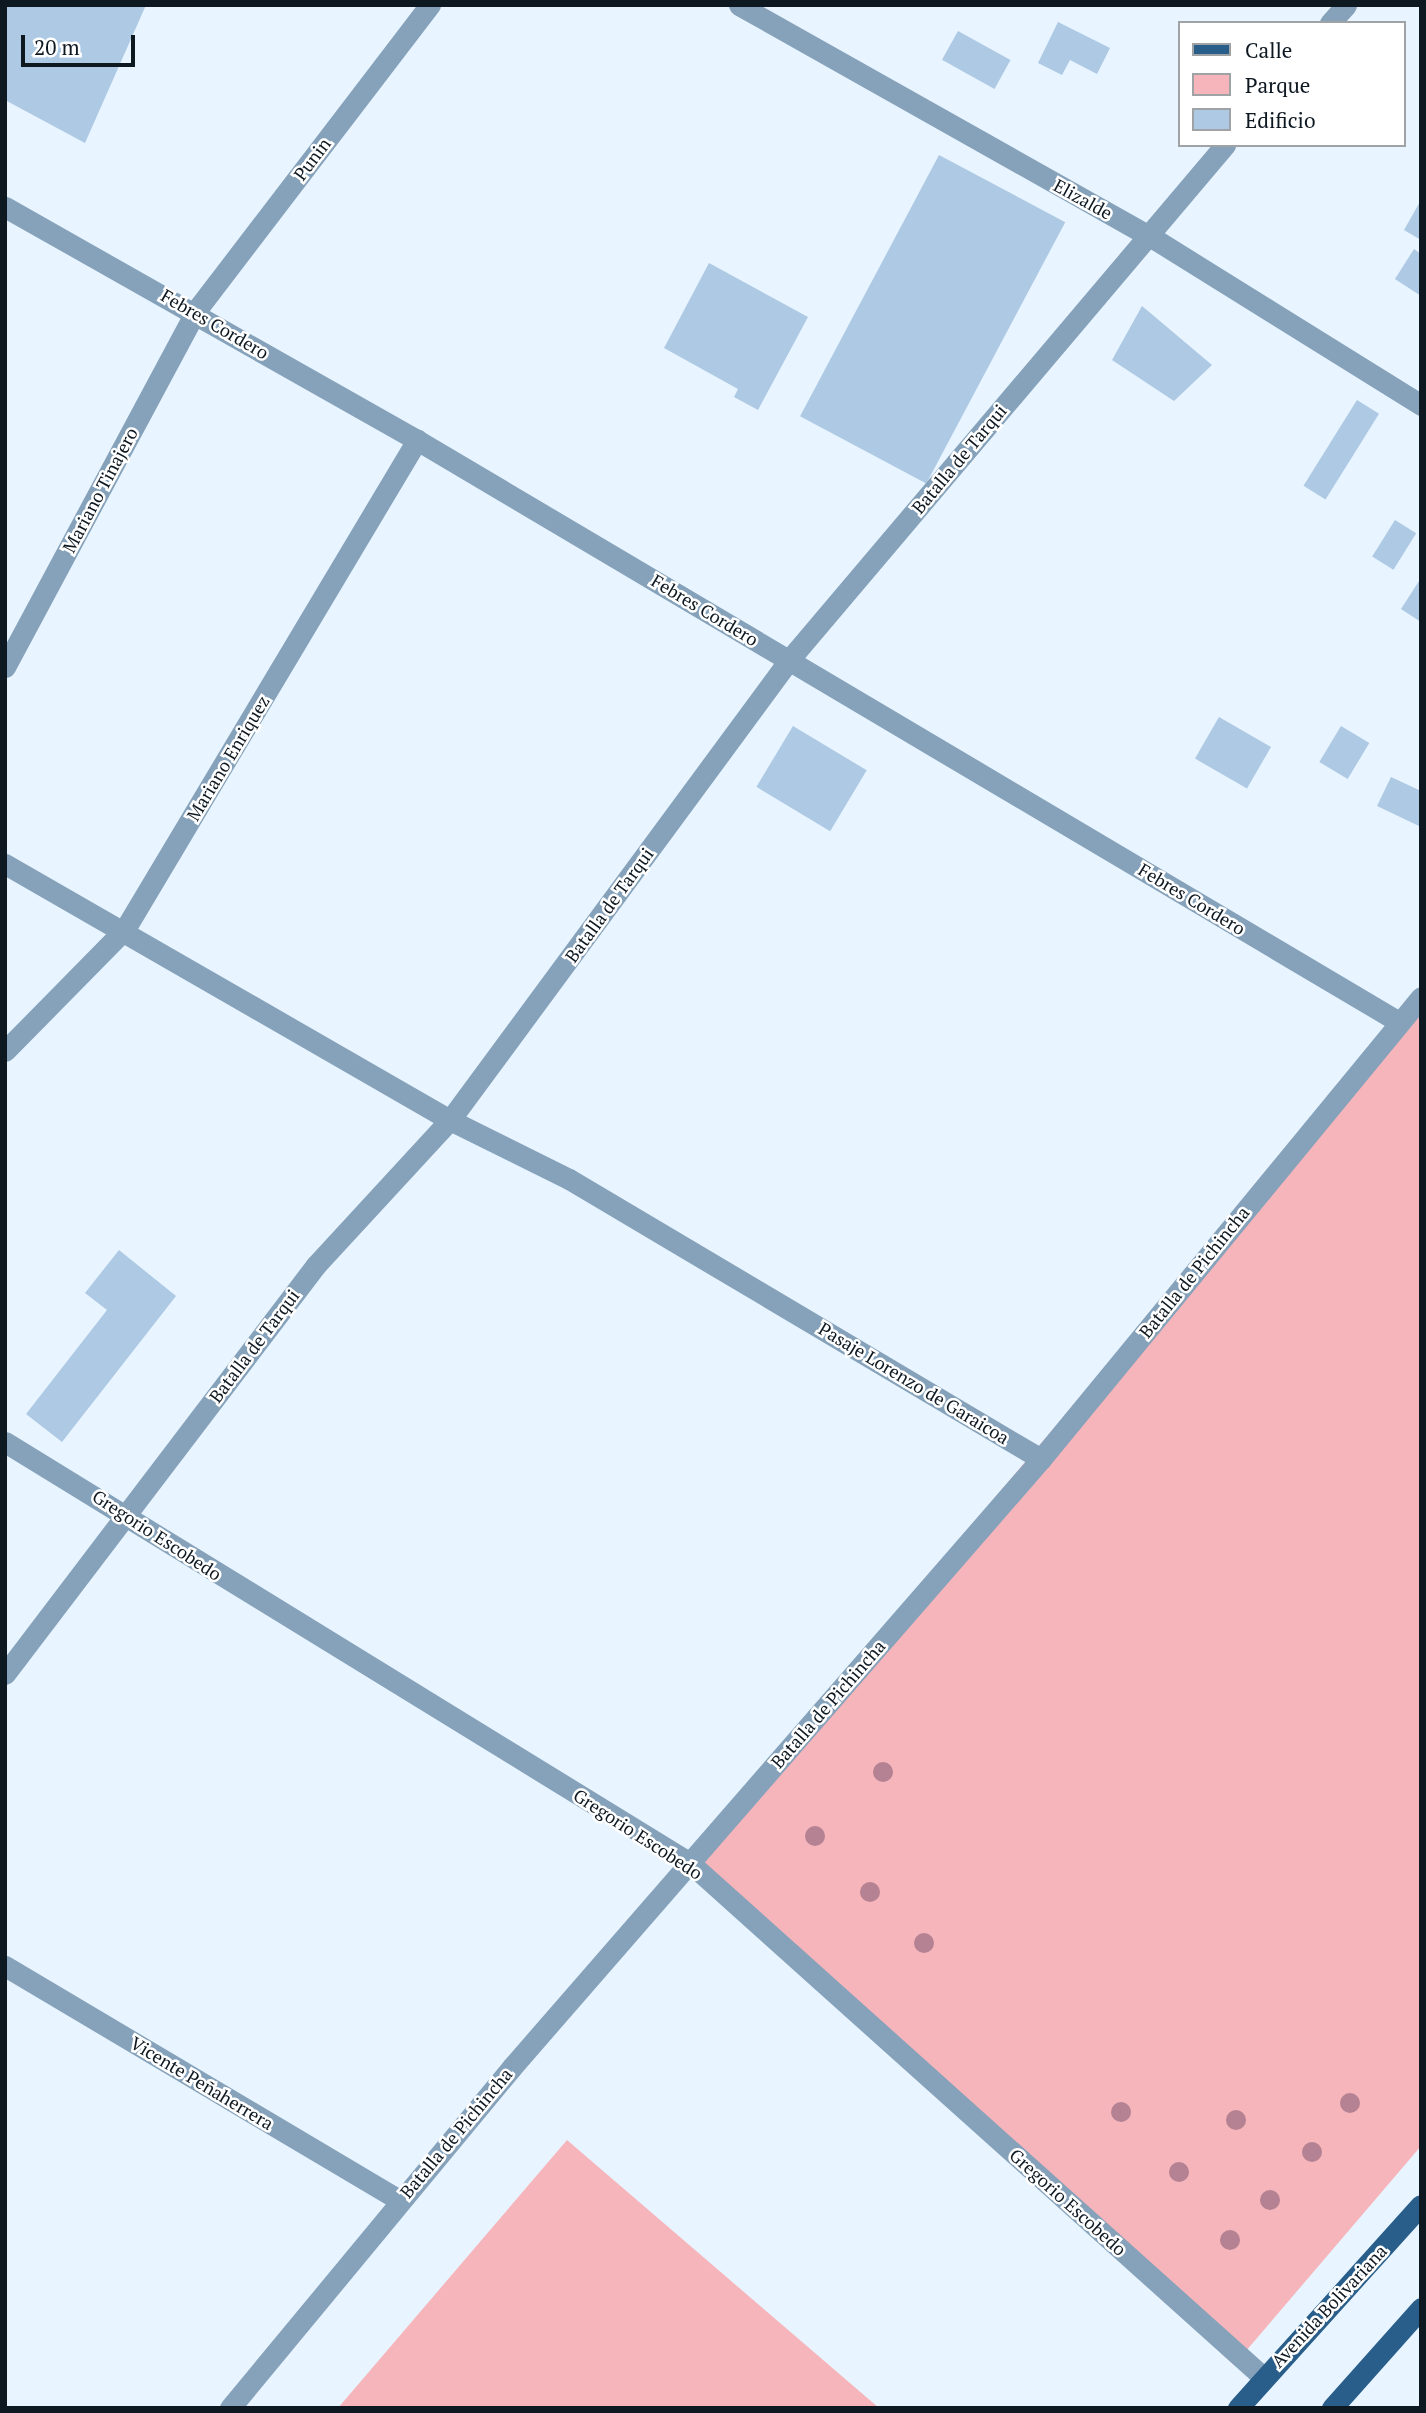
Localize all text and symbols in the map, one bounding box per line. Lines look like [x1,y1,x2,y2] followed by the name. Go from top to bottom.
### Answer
[24,21,138,65] scale bar
[1178,21,1405,147] legend
[34,33,80,61] text: 20 m
[1245,36,1292,64] text: Calle
[1245,71,1310,99] text: Parque
[1245,106,1316,134] text: Edificio
[289,133,335,185] street label: Punin
[1050,174,1116,224] street label: Elizalde
[157,284,273,364] street label: Febres Cordero
[907,400,1011,518] street label: Batalla de Tarqui
[58,424,142,556] street label: Mariano Tinajero
[648,570,762,650] street label: Febres Cordero
[182,691,274,825] street label: Mariano Enriquez
[560,844,658,966] street label: Batalla de Tarqui
[1135,859,1249,939] street label: Febres Cordero
[1134,1202,1254,1342] street label: Batalla de Pichincha
[204,1285,304,1407] street label: Batalla de Tarqui
[815,1318,1013,1448] street label: Pasaje Lorenzo de Garaicoa
[88,1485,226,1585] street label: Gregorio Escobedo
[766,1635,890,1773] street label: Batalla de Pichincha
[569,1784,707,1884] street label: Gregorio Escobedo
[127,2032,277,2134] street label: Vicente Peñaherrera
[395,2064,517,2202] street label: Batalla de Pichincha
[1005,2144,1131,2260] street label: Gregorio Escobedo
[1267,2240,1391,2372] street label: Avenida Bolivariana

